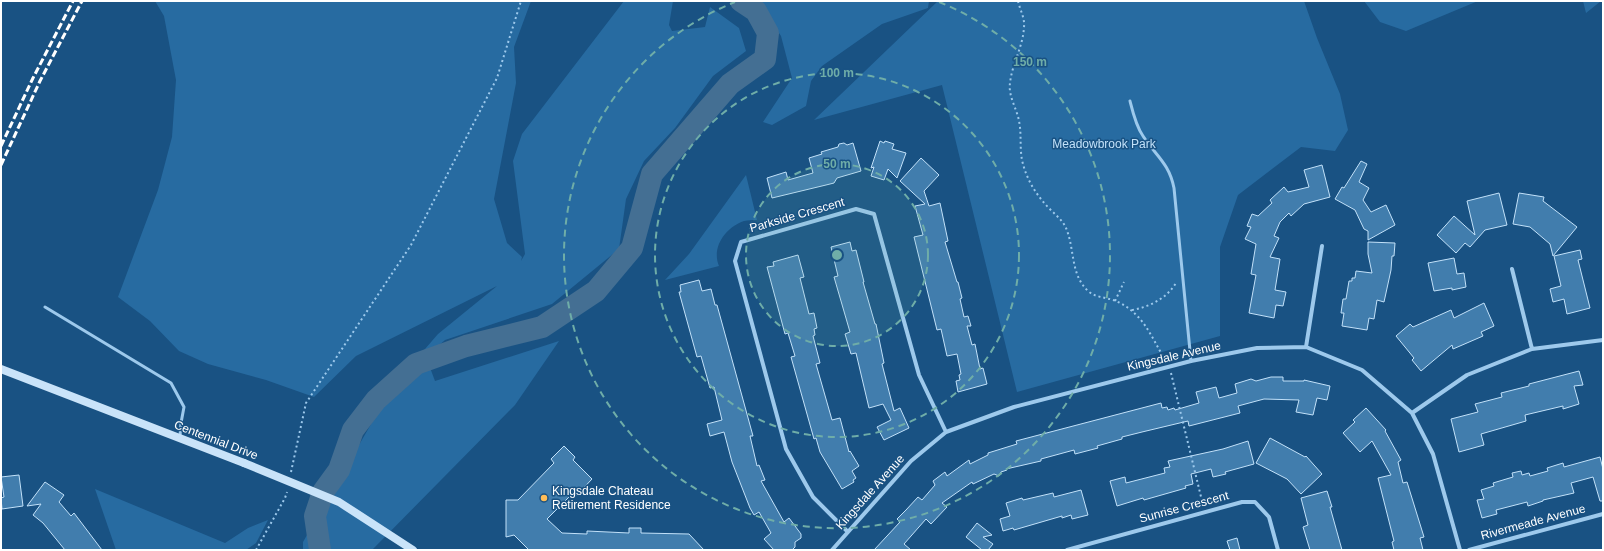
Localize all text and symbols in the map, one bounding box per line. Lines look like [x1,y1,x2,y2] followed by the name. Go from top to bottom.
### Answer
[1013,55,1047,69] text: 150 m
[820,66,854,80] text: 100 m
[1052,137,1157,151] park label: Meadowbrook Park
[823,157,851,171] text: 50 m
[748,195,847,235] street label: Parkside Crescent
[830,248,844,262] centre of rings
[1126,338,1223,374] street label: Kingsdale Avenue
[172,418,260,463] street label: Centennial Drive
[833,451,907,532] street label: Kingsdale Avenue
[552,484,671,512] place label: Kingsdale Chateau Retirement Residence
[1138,488,1231,526] street label: Sunrise Crescent
[539,493,549,503] marker: Kingsdale Chateau Retirement Residence
[1479,501,1587,543] street label: Rivermeade Avenue

